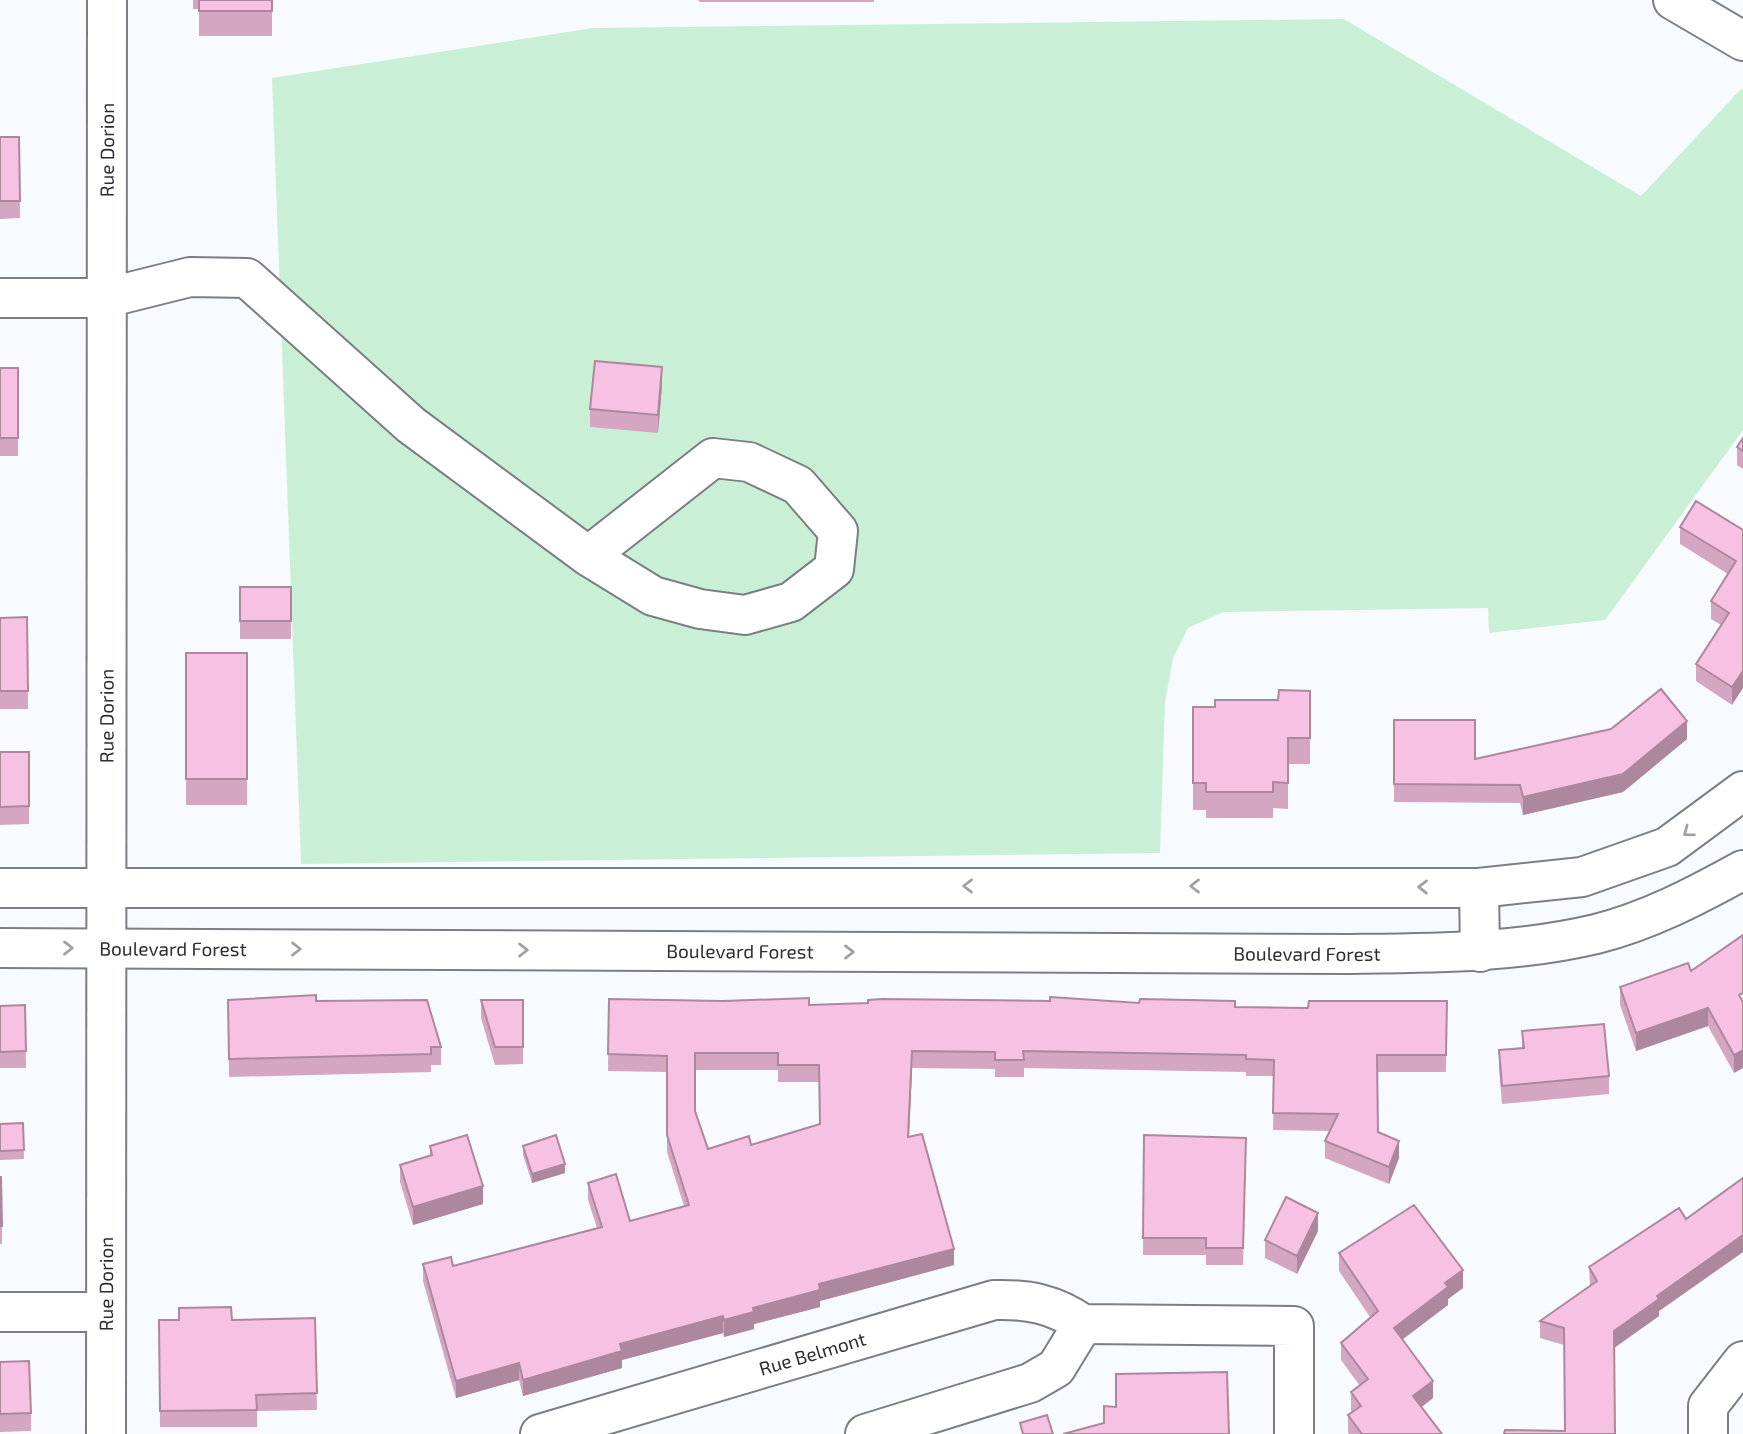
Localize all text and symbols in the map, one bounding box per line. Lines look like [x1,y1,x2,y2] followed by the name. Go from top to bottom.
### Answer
[95,103,118,197] street label: Rue Dorion
[94,669,118,763] street label: Rue Dorion
[1684,823,1696,836] one-way arrow
[962,878,972,894] one-way arrow
[1189,878,1200,894] one-way arrow
[1417,879,1427,895] one-way arrow
[99,936,247,960] street label: Boulevard Forest
[666,939,814,963] street label: Boulevard Forest
[63,940,74,956] one-way arrow
[291,941,301,957] one-way arrow
[1233,941,1381,965] street label: Boulevard Forest
[518,942,529,958] one-way arrow
[844,944,854,960] one-way arrow
[94,1237,117,1331] street label: Rue Dorion
[756,1326,868,1380] street label: Rue Belmont

